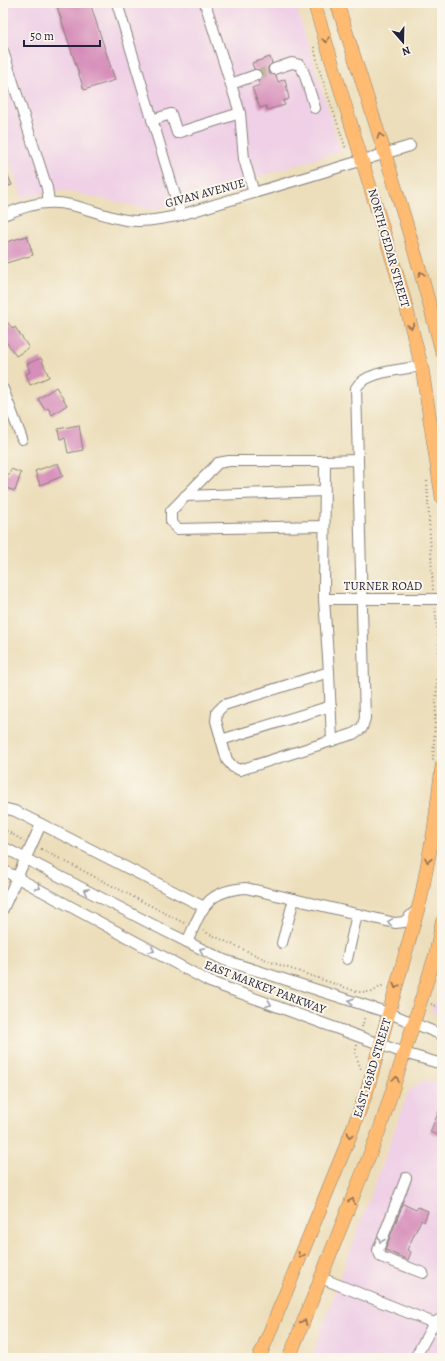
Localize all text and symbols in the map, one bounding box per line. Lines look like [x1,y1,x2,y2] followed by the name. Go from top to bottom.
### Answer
[24,22,100,48] scale bar
[383,22,423,62] north arrow
[30,28,54,44] text: 50 m
[321,37,330,44] one-way arrow
[400,43,413,59] text: N
[376,133,385,140] one-way arrow
[163,175,247,211] street label: GIVAN AVENUE
[364,187,414,310] street label: NORTH CEDAR STREET
[417,271,426,278] one-way arrow
[406,322,415,329] one-way arrow
[344,578,422,594] street label: TURNER ROAD
[425,857,433,863] one-way arrow
[34,883,41,890] one-way arrow
[83,888,91,896] one-way arrow
[387,918,393,927] one-way arrow
[148,945,155,953] one-way arrow
[199,947,207,955] one-way arrow
[202,956,329,1018] street label: EAST MARKEY PARKWAY
[393,983,401,989] one-way arrow
[348,997,355,1006] one-way arrow
[266,1000,273,1008] one-way arrow
[349,1016,395,1120] street label: EAST 163RD STREET
[391,1076,400,1083] one-way arrow
[347,1131,355,1138] one-way arrow
[347,1197,355,1204] one-way arrow
[378,1236,386,1243] one-way arrow
[298,1251,306,1259] one-way arrow
[299,1318,307,1325] one-way arrow

